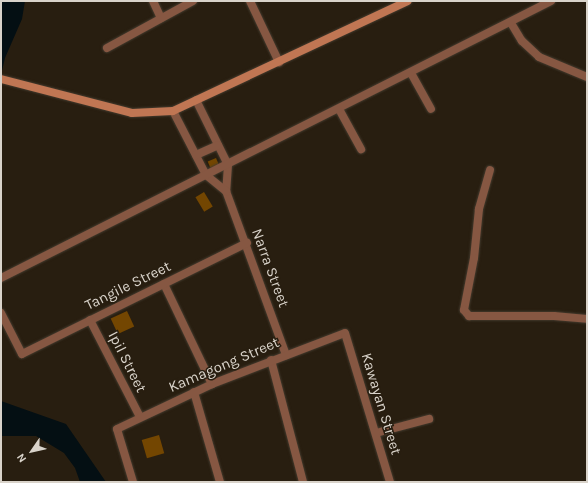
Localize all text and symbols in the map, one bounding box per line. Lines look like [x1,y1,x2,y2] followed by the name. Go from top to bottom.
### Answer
[247,226,293,310] street label: Narra Street
[82,258,174,314] street label: Tangile Street
[104,328,150,396] street label: Ipil Street
[166,334,282,396] street label: Kamagong Street
[357,351,405,457] street label: Kawayan Street
[12,431,52,471] north arrow
[14,451,29,465] text: N

